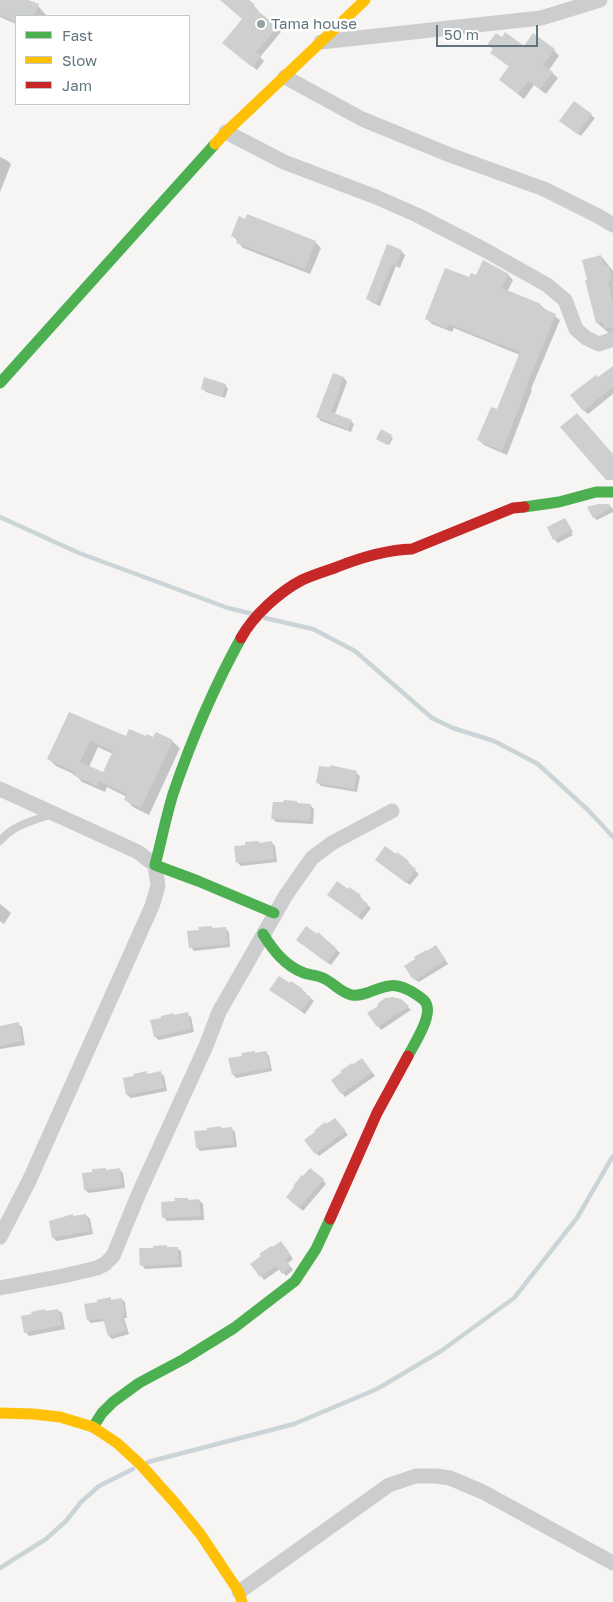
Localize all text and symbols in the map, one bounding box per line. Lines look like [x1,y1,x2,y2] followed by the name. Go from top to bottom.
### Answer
[15,15,190,105] legend
[271,15,357,33] place label: Tama house
[438,15,540,47] scale bar
[255,18,267,30] marker: Tama house
[444,25,479,43] text: 50 m
[62,26,93,44] text: Fast
[62,51,97,69] text: Slow
[62,76,92,94] text: Jam

